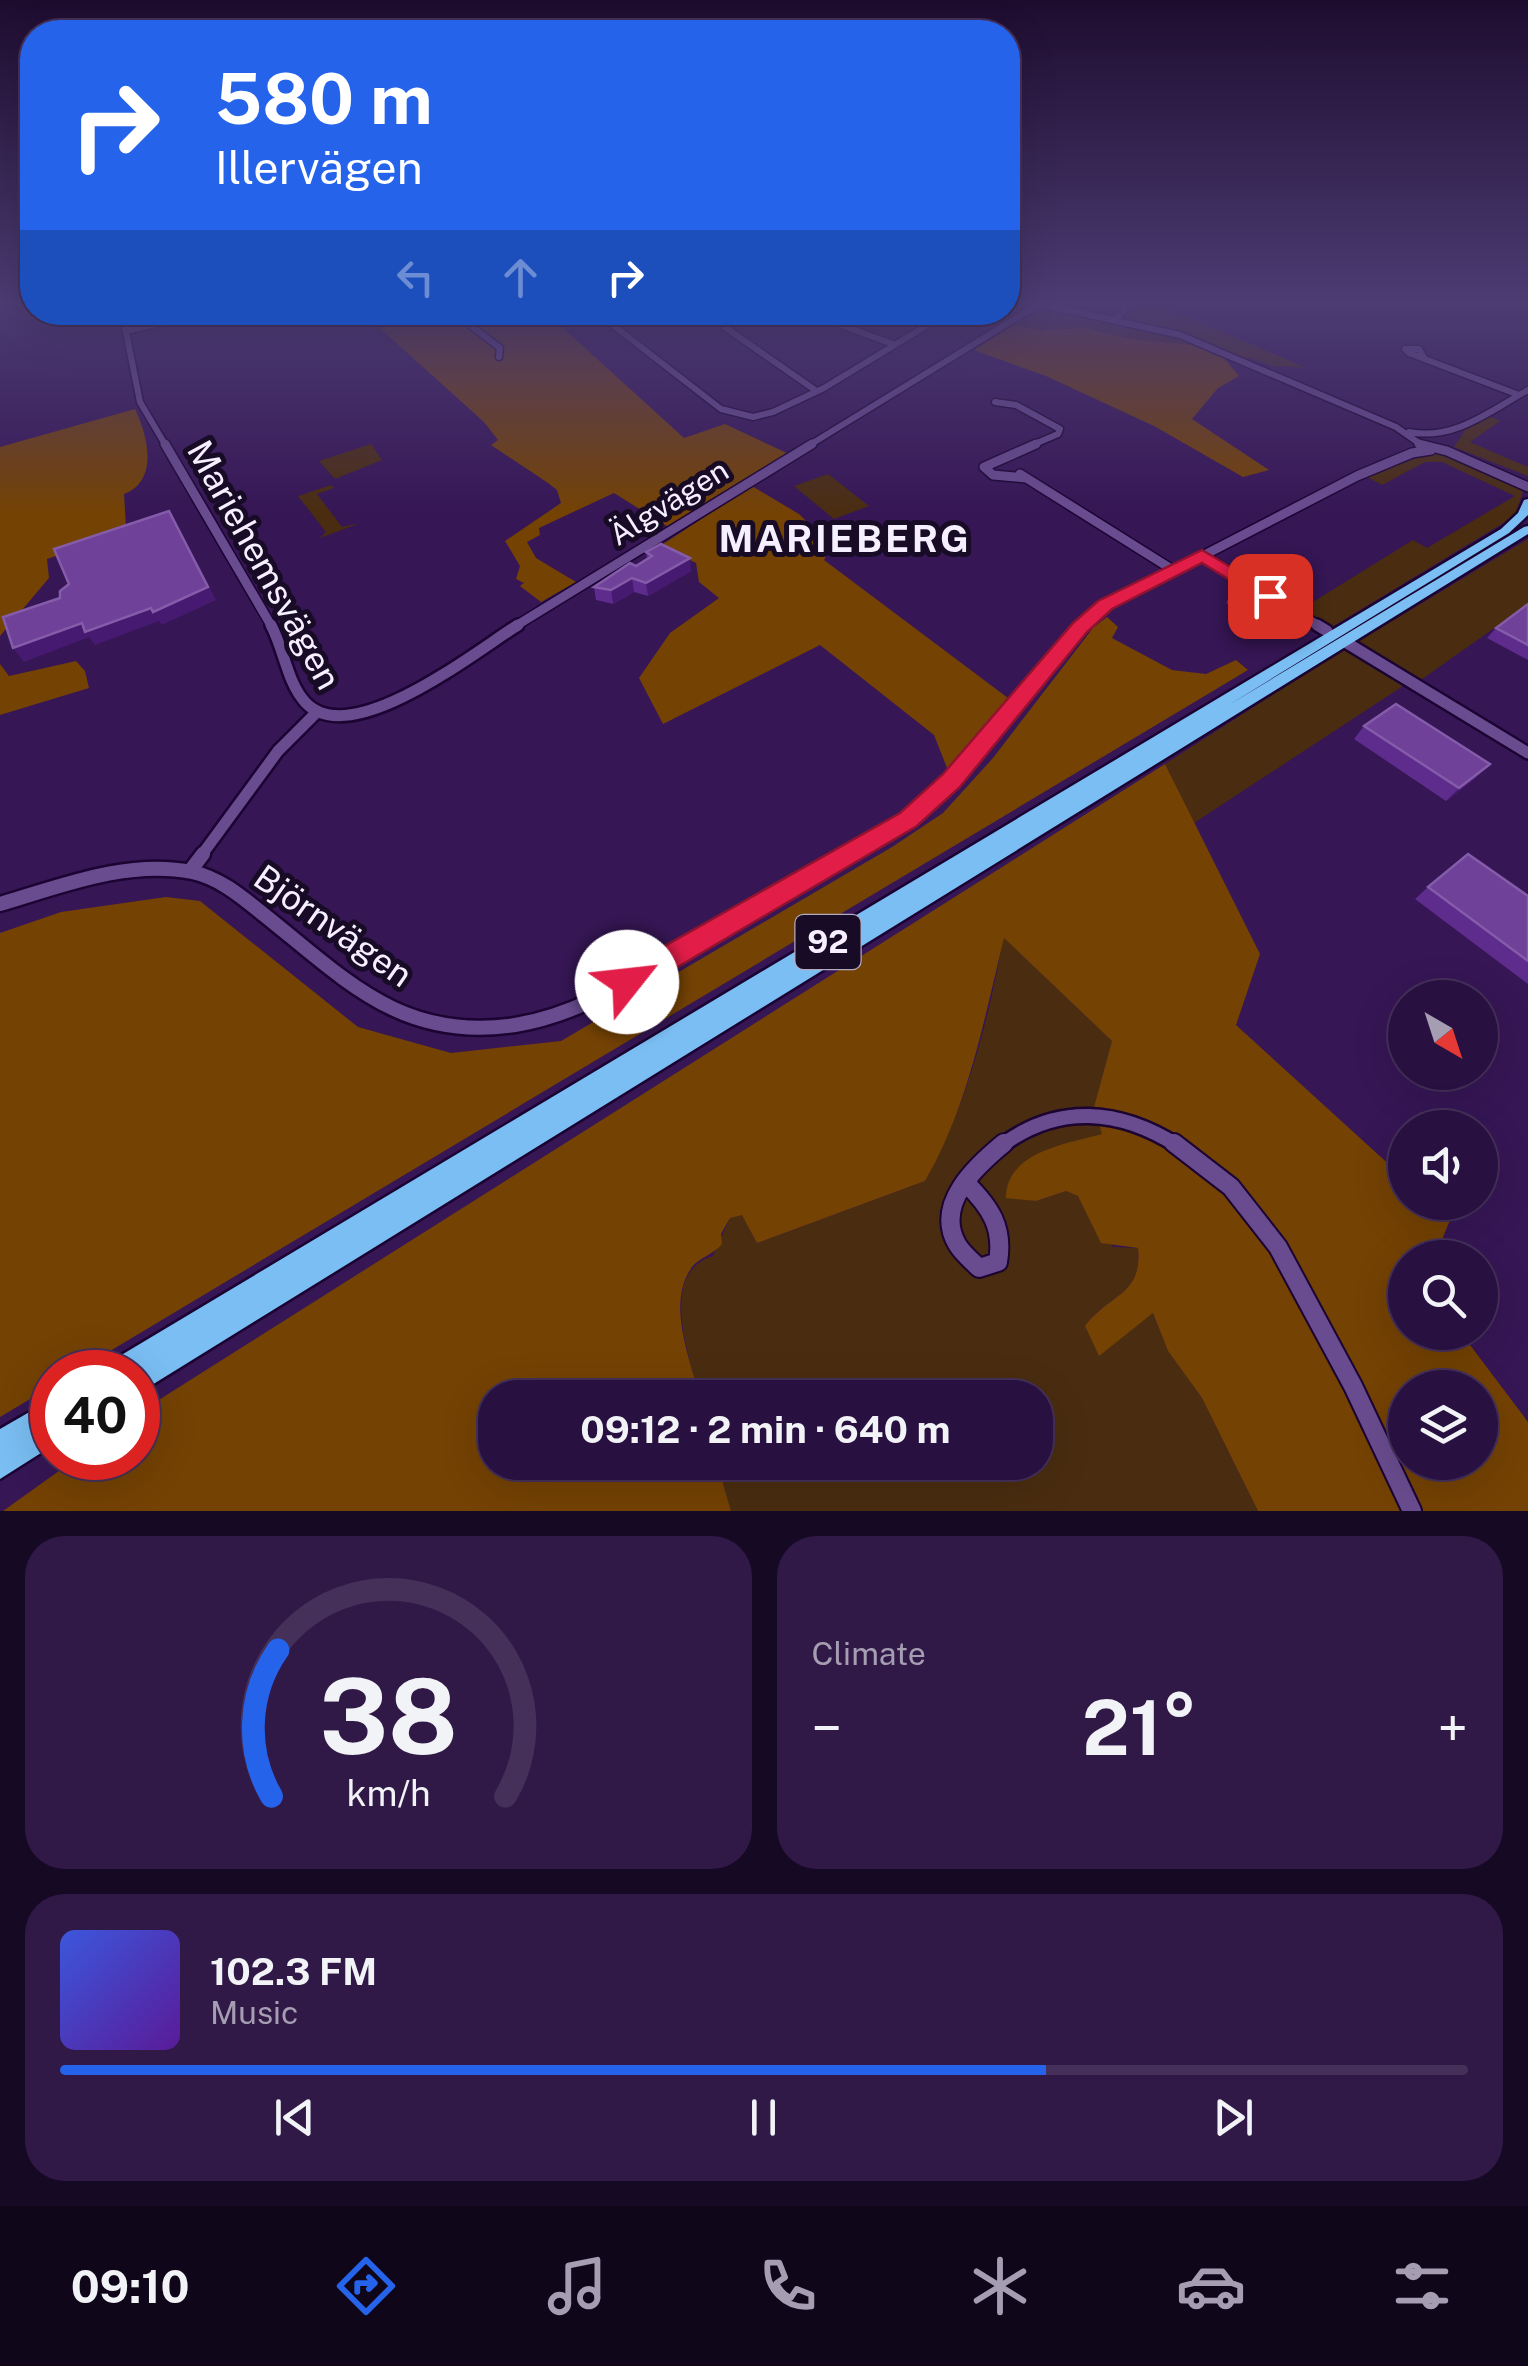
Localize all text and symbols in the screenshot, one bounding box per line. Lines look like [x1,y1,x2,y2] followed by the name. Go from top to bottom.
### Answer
[215,57,433,140] text: 580 m
[50,60,180,190] icon: right
[215,141,423,194] text: Illervägen
[388,250,443,305] icon: left
[493,250,548,305] icon: ahead
[598,250,653,305] icon: right
[179,433,350,696] street label: Mariehemsvägen
[602,452,735,553] street label: Älgvägen
[719,516,971,561] district label: MARIEBERG
[1228,554,1313,639] pin
[1243,569,1298,624] icon: arrive
[246,856,420,995] street label: Björnvägen
[796,915,860,969] road number: 92
[575,930,679,1034] position arrow
[1388,980,1498,1090] north arrow
[1388,980,1498,1480] map controls
[1388,1110,1498,1220] button: sound
[1388,1240,1498,1350] button: search
[30,1350,160,1480] speed limit sign: 40
[1388,1370,1498,1480] button: layers
[580,1407,951,1452] text: 09:12 · 2 min · 640 m
[812,1635,926,1672] text: Climate
[319,1655,458,1777] text: 38
[1082,1684,1197,1772] text: 21°
[812,1696,842,1760] text: −
[1438,1696,1468,1760] text: +
[346,1772,430,1814] text: km/h
[210,1949,377,1994] text: 102.3 FM
[210,1994,298,2031] text: Music
[267,2090,322,2145] icon: previous
[736,2090,791,2145] icon: pause
[1206,2090,1261,2145] icon: next
[331,2251,401,2321] icon: directions
[542,2251,612,2321] icon: music
[753,2251,823,2321] icon: phone
[965,2251,1035,2321] icon: climate
[1176,2251,1246,2321] icon: car
[1387,2251,1457,2321] icon: filters
[71,2260,190,2313] text: 09:10

